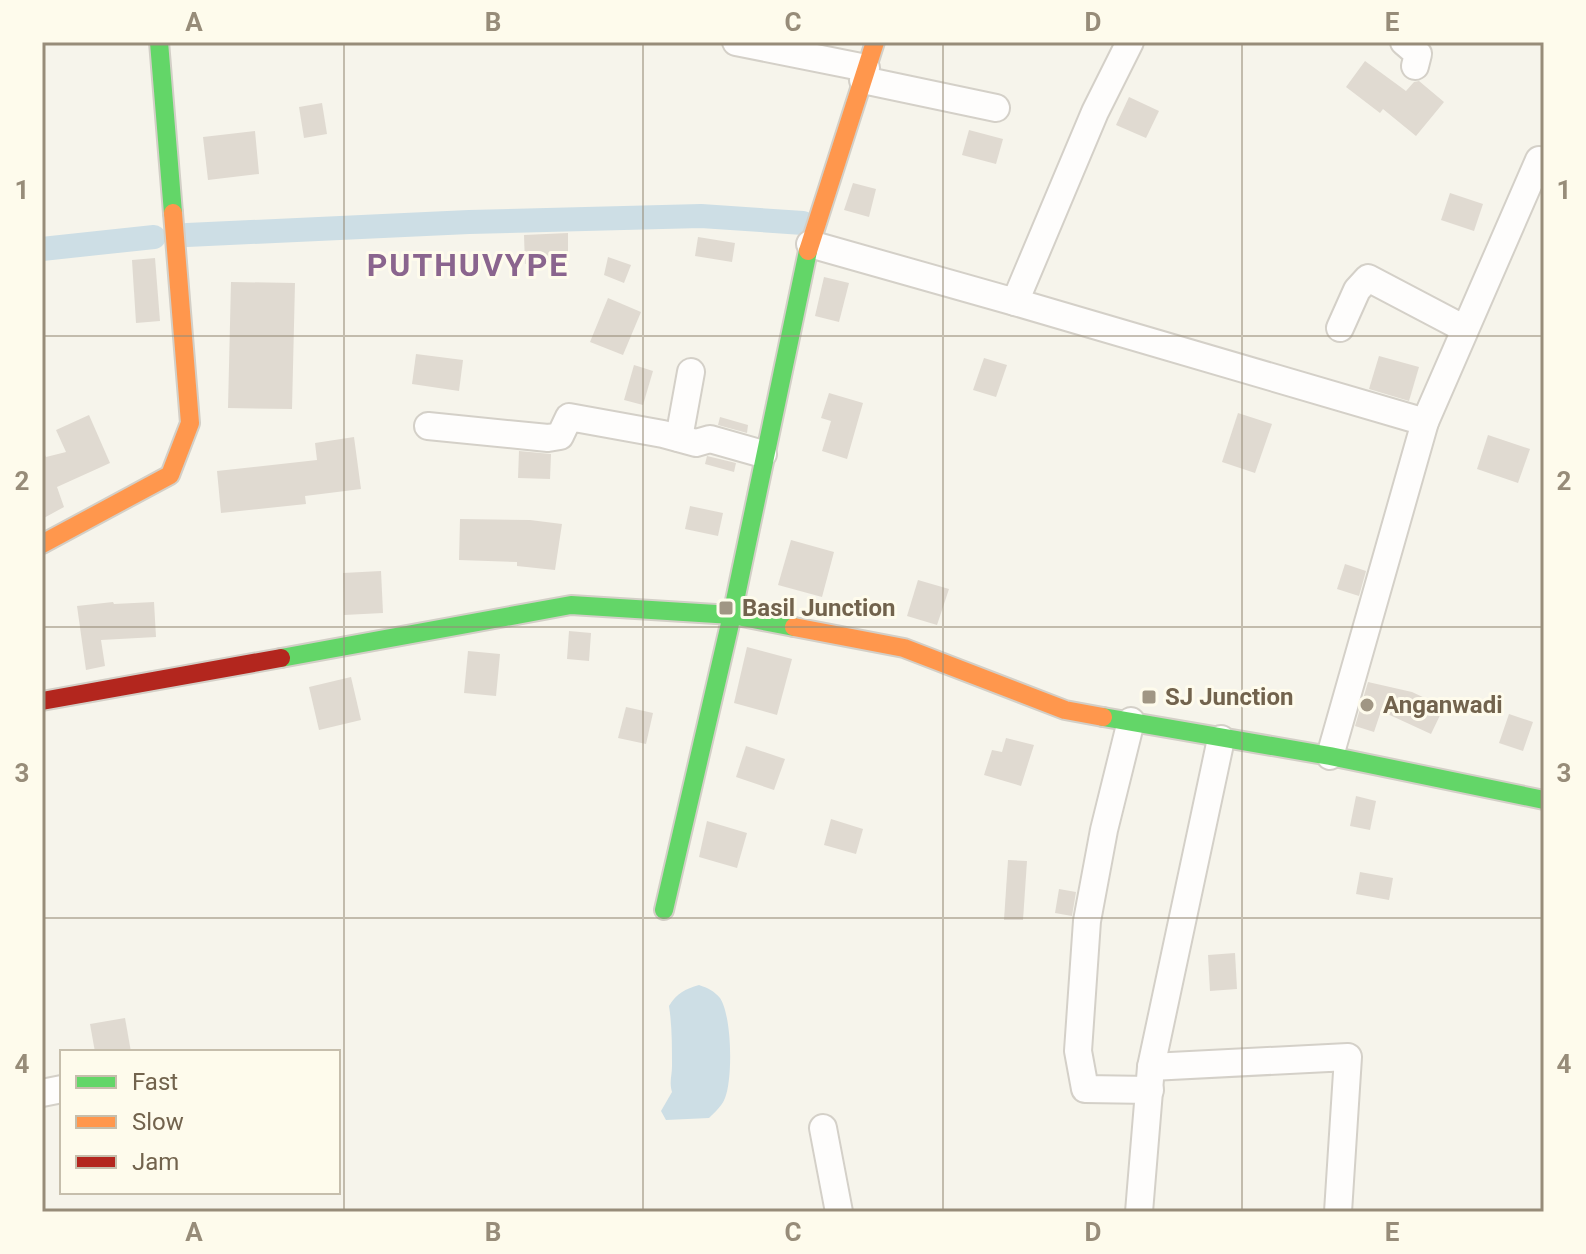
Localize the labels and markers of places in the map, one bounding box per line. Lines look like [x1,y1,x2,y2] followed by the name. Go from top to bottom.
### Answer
[742,594,895,622] place label: Basil Junction
[717,599,735,617] marker: Basil Junction
[1165,683,1293,711] place label: SJ Junction
[1140,688,1158,706] marker: SJ Junction
[1383,691,1503,719] place label: Anganwadi
[1358,696,1376,714] marker: Anganwadi

